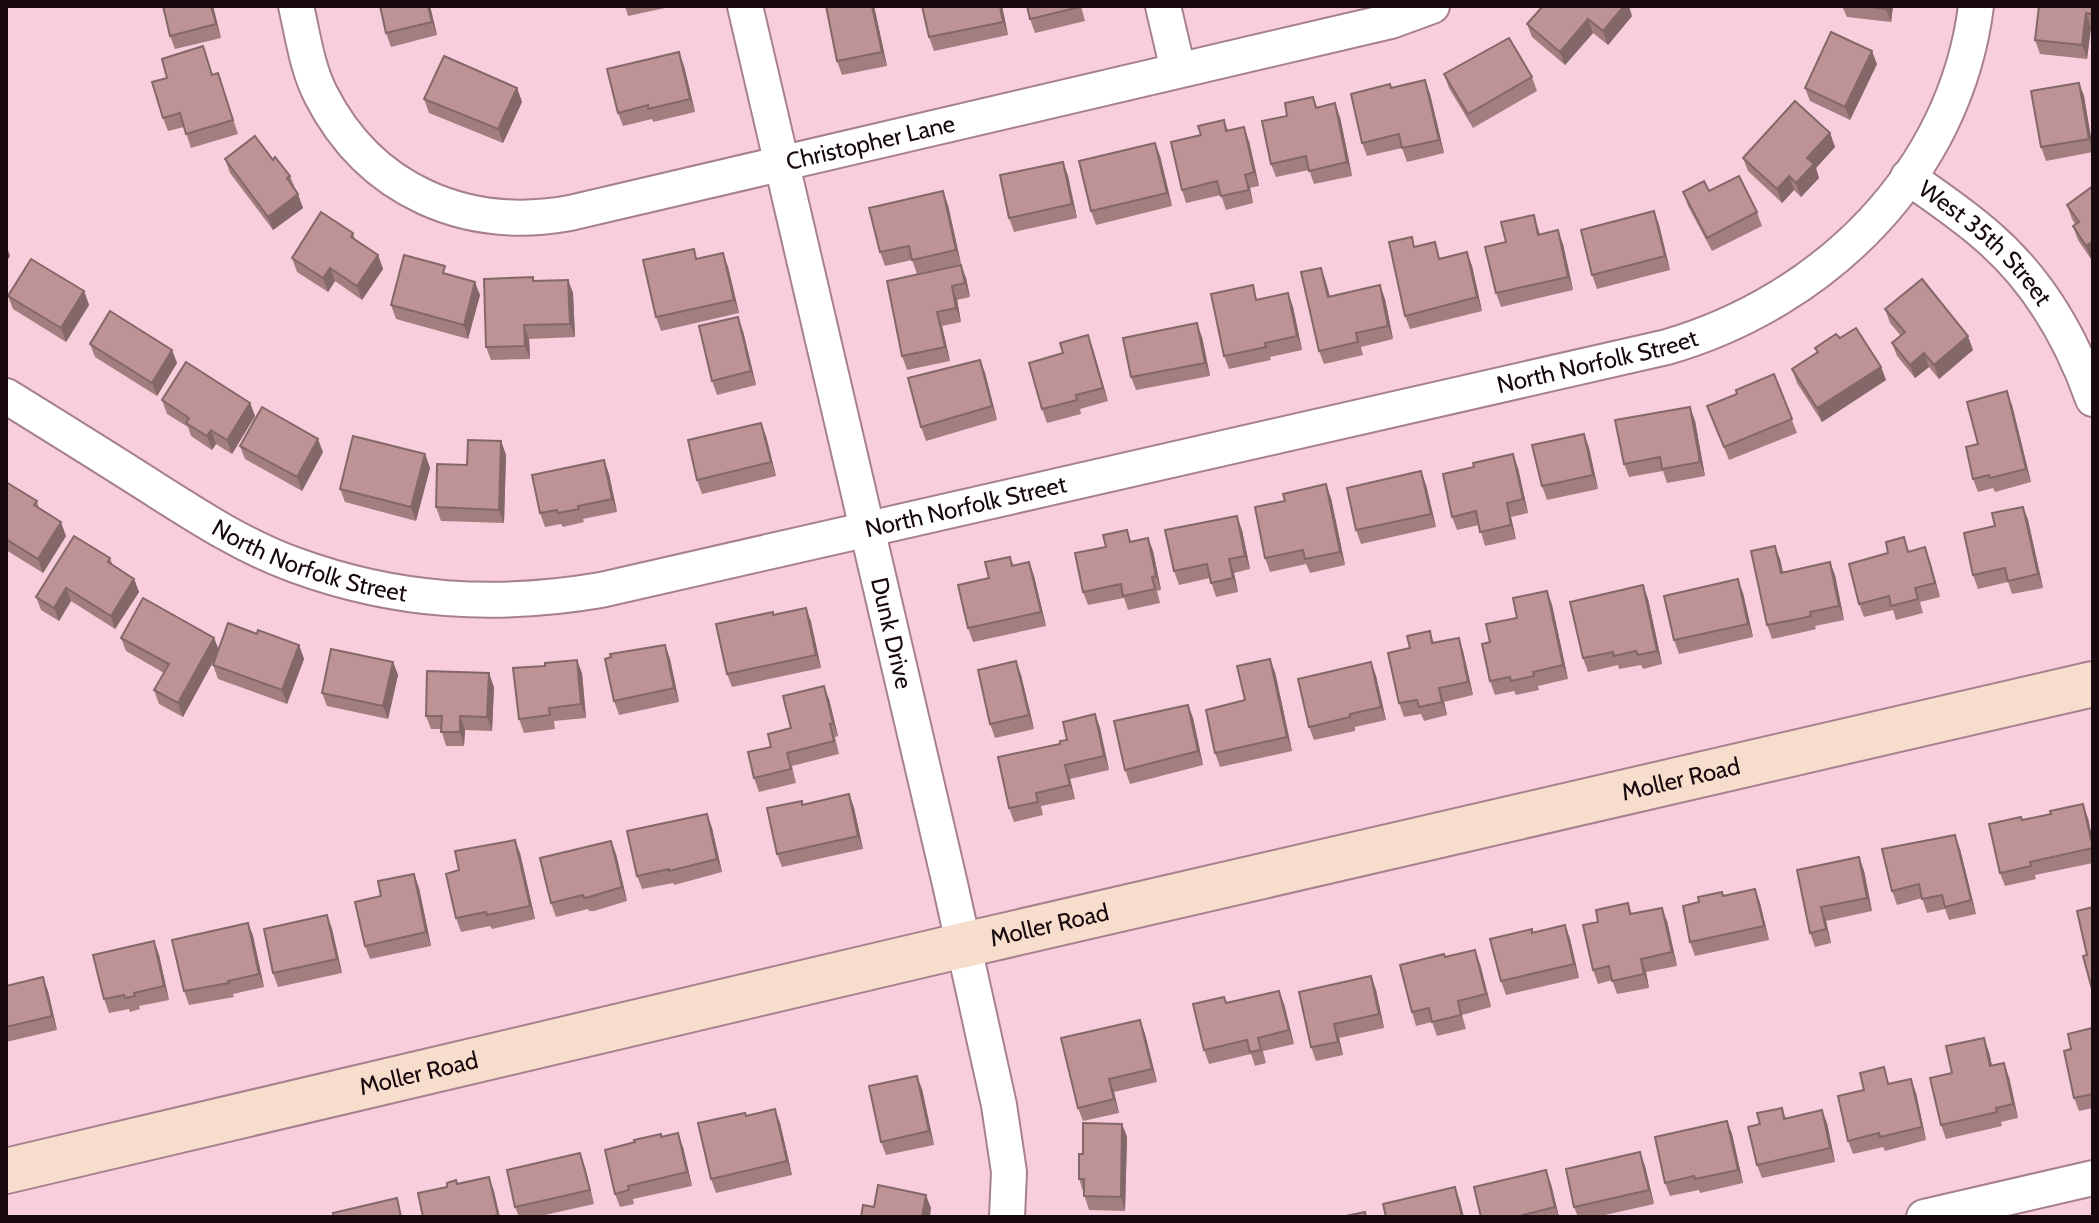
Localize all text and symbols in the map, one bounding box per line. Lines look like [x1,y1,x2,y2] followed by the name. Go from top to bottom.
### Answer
[783,108,958,176] street label: Christopher Lane
[1913,174,2058,311] street label: West 35th Street
[1494,323,1702,399] street label: North Norfolk Street
[862,469,1069,543] street label: North Norfolk Street
[207,513,409,608] street label: North Norfolk Street
[865,575,919,692] street label: Dunk Drive
[1618,751,1743,807] street label: Moller Road
[987,897,1112,953] street label: Moller Road
[356,1045,481,1101] street label: Moller Road

